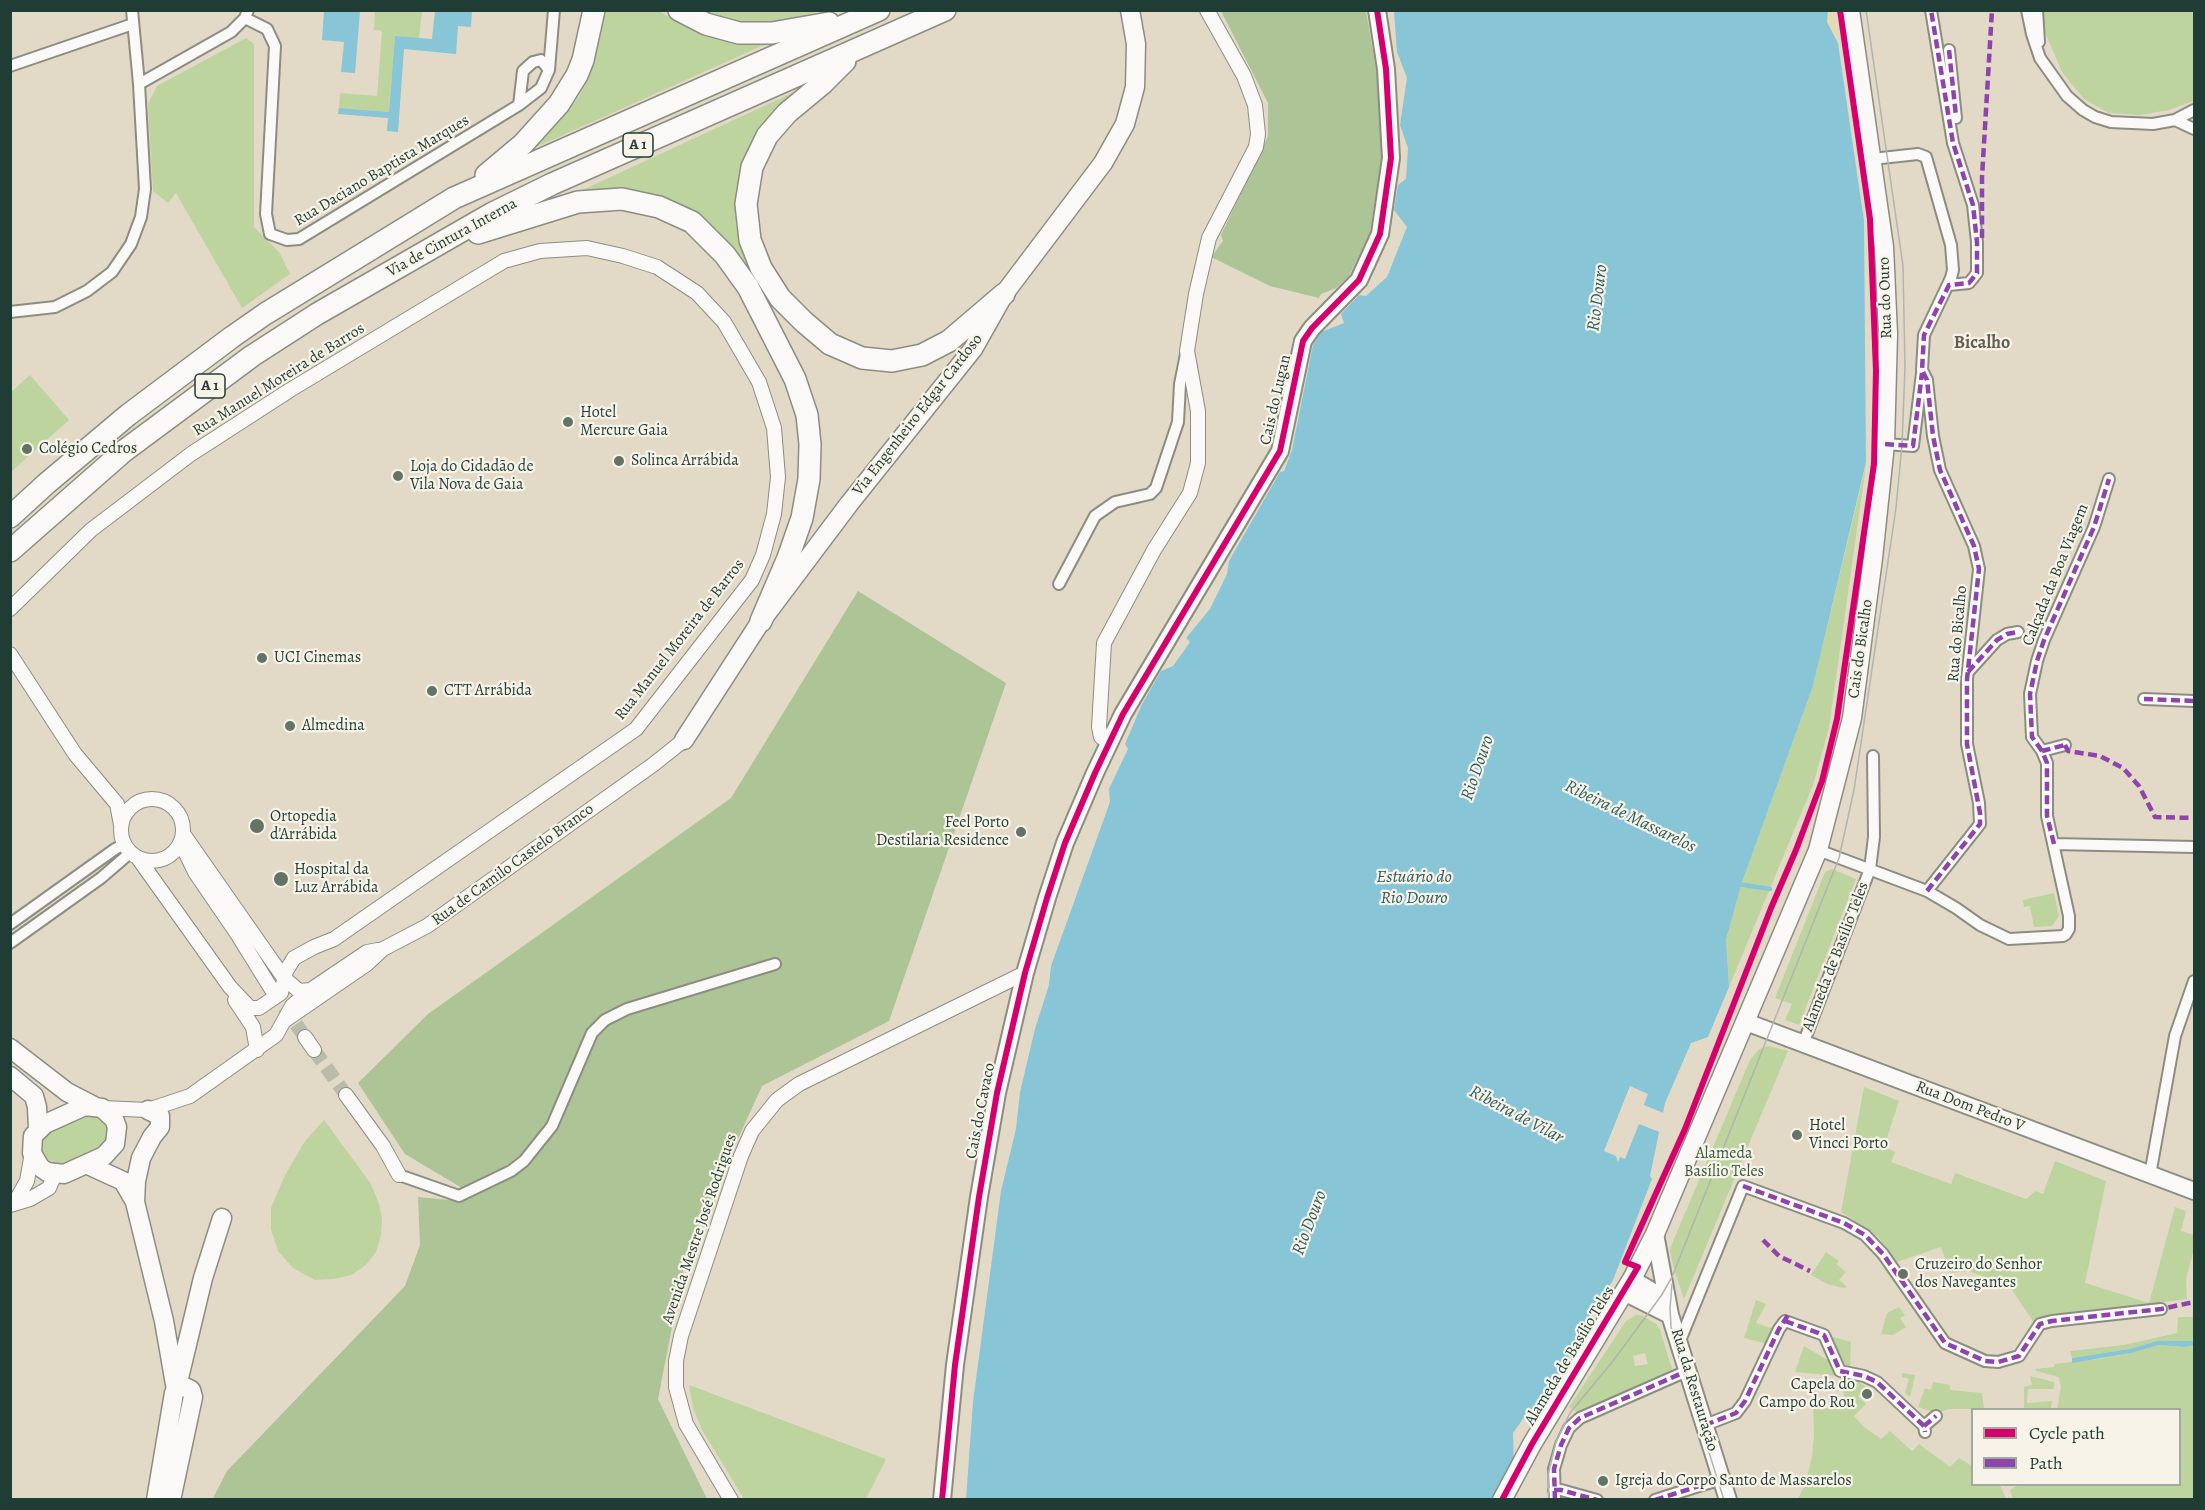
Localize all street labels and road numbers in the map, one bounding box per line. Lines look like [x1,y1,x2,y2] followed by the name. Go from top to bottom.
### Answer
[291,111,473,231] street label: Rua Daciano Baptista Marques
[623,133,653,157] road number: A 1
[384,194,520,282] street label: Via de Cintura Interna
[1875,257,1897,339] street label: Rua do Ouro
[190,319,368,441] street label: Rua Manuel Moreira de Barros
[849,330,987,500] street label: Via Engenheiro Edgar Cardoso
[1256,353,1296,447] street label: Cais do Lugan
[195,374,225,398] road number: A 1
[2019,501,2093,649] street label: Calçada da Boa Viagem
[611,556,749,724] street label: Rua Manuel Moreira de Barros
[1944,585,1972,683] street label: Rua do Bicalho
[1845,598,1877,700] street label: Cais do Bicalho
[428,800,598,930] street label: Rua de Camilo Castelo Branco
[1799,879,1873,1035] street label: Alameda de Basílio Teles
[962,1061,1000,1161] street label: Cais do Cavaco
[1913,1077,2027,1137] street label: Rua Dom Pedro V
[658,1131,742,1327] street label: Avenida Mestre José Rodrigues
[1521,1283,1619,1429] street label: Alameda de Basílio Teles
[1666,1326,1722,1454] street label: Rua da Restauração

